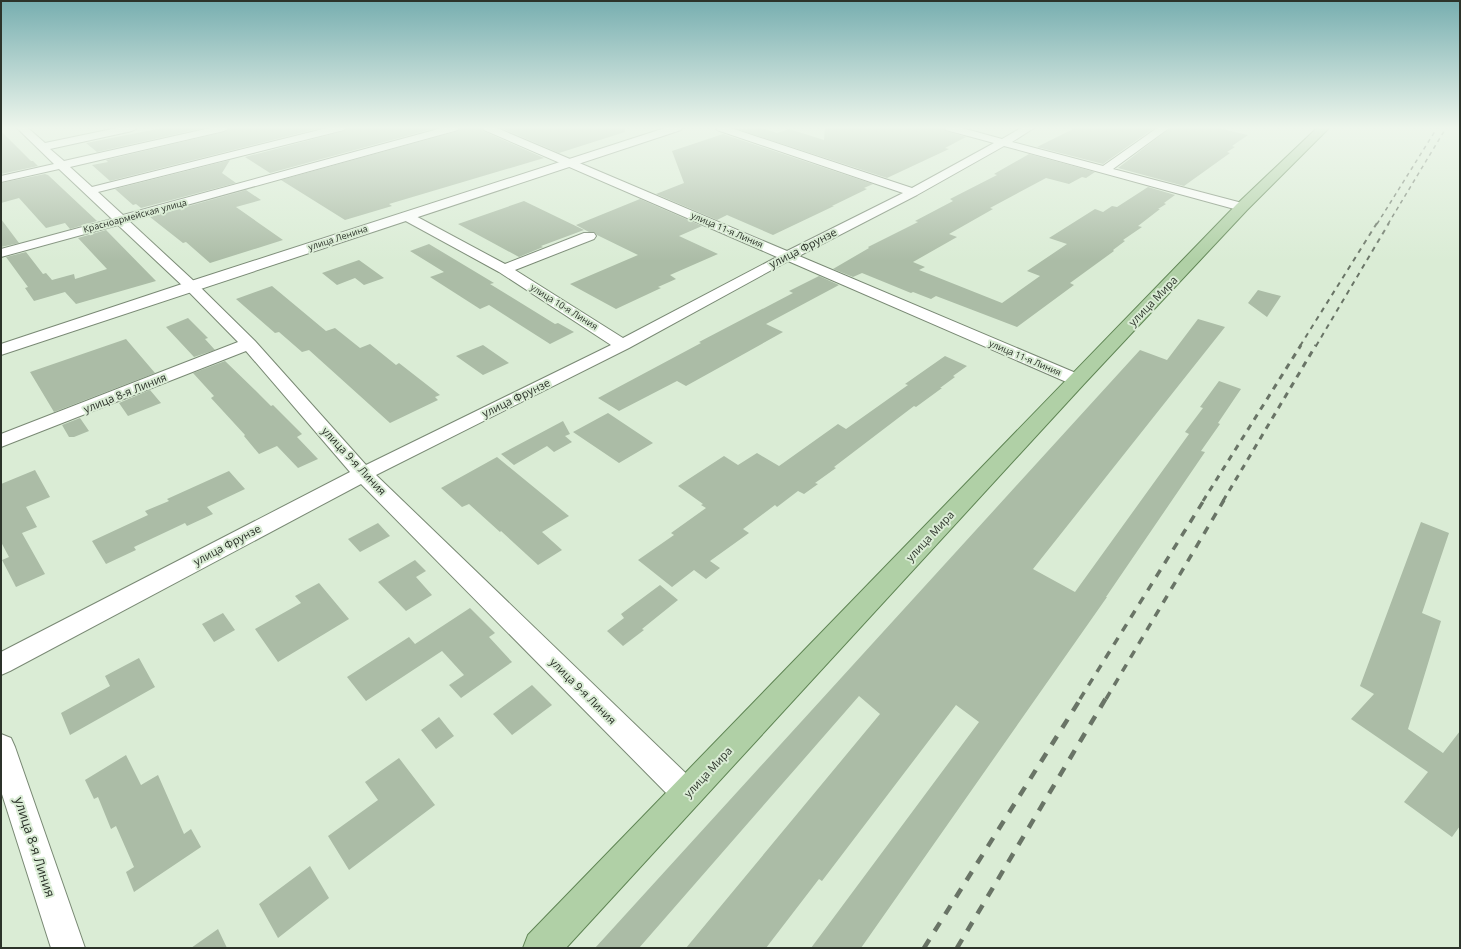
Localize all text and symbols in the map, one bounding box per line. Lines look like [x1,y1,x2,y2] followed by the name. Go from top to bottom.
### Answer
[82,195,188,236] street label: Красноармейская улица
[689,208,765,251] street label: улица 11-я Линия
[306,222,369,253] street label: улица Ленина
[766,224,839,271] street label: улица Фрунзе
[1125,272,1180,329] street label: улица Мира
[528,281,600,333] street label: улица 10-я Линия
[987,336,1063,379] street label: улица 11-я Линия
[81,369,169,416] street label: улица 8-я Линия
[479,375,552,421] street label: улица Фрунзе
[319,423,390,498] street label: улица 9-я Линия
[902,507,957,564] street label: улица Мира
[191,521,263,569] street label: улица Фрунзе
[547,654,620,727] street label: улица 9-я Линия
[680,743,735,800] street label: улица Мира
[10,795,60,899] street label: улица 8-я Линия

